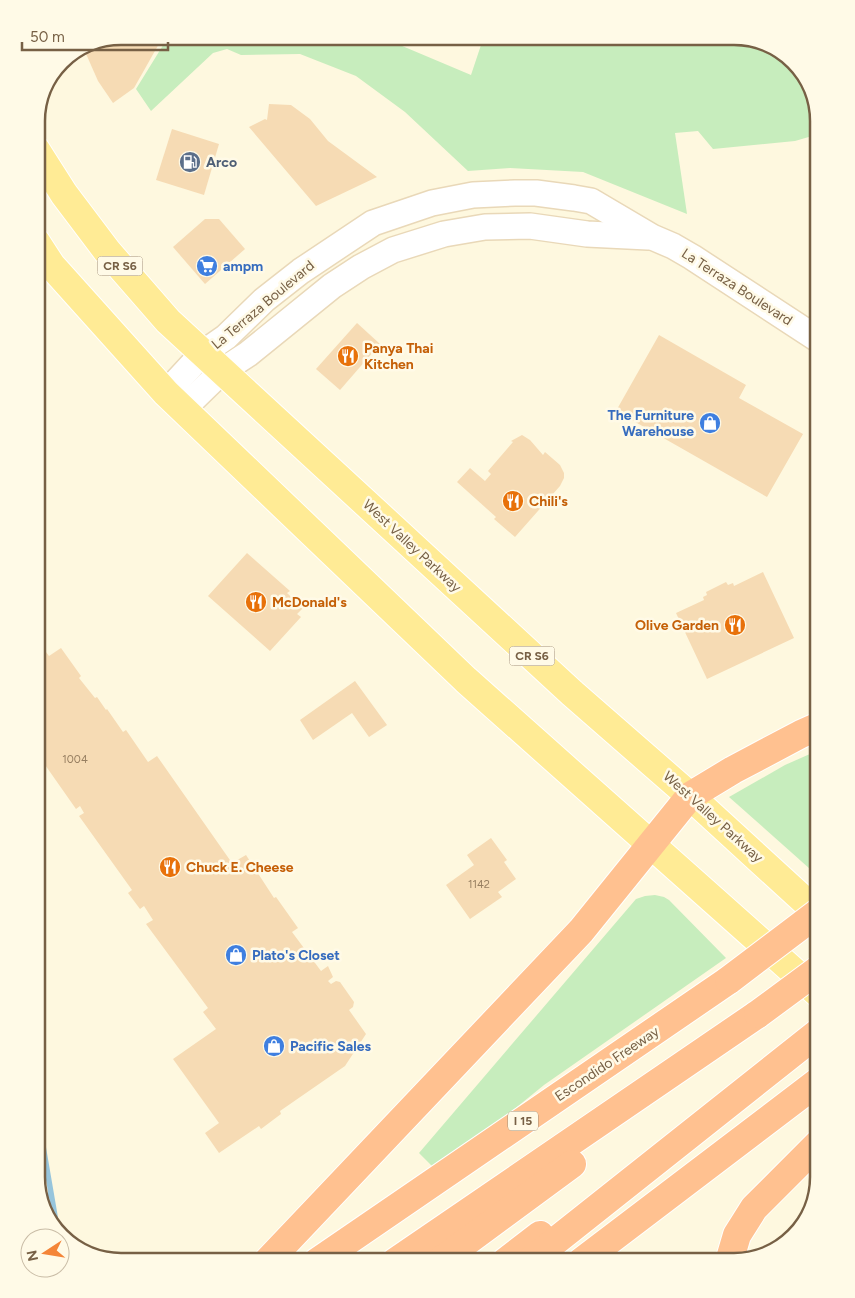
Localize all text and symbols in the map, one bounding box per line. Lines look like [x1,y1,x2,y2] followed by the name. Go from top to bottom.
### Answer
[22,20,169,52] scale bar
[30,28,65,46] text: 50 m
[178,150,202,174] fuel station icon: Arco
[206,154,237,171] place label: Arco
[678,245,796,329] street label: La Terraza Boulevard
[195,254,219,278] supermarket icon: ampm
[98,256,142,276] road number: CR S6
[208,257,318,353] street label: La Terraza Boulevard
[223,258,263,275] place label: ampm
[364,340,433,373] place label: Panya Thai Kitchen
[336,344,360,368] restaurant icon: Panya Thai Kitchen
[608,407,694,440] place label: The Furniture Warehouse
[698,411,722,435] shop icon: The Furniture Warehouse
[501,489,525,513] restaurant icon: Chili's
[529,493,568,510] place label: Chili's
[359,496,465,596] street label: West Valley Parkway
[244,590,268,614] restaurant icon: McDonald's
[272,594,347,611] place label: McDonald's
[723,613,747,637] restaurant icon: Olive Garden
[635,617,719,634] place label: Olive Garden
[510,646,554,666] road number: CR S6
[62,753,88,766] house number: 1004
[660,768,767,867] street label: West Valley Parkway
[158,855,182,879] restaurant icon: Chuck E. Cheese
[186,859,294,876] place label: Chuck E. Cheese
[468,878,490,891] house number: 1142
[224,943,248,967] shop icon: Plato's Closet
[252,947,340,964] place label: Plato's Closet
[552,1022,663,1105] street label: Escondido Freeway
[262,1034,286,1058] shop icon: Pacific Sales
[290,1038,371,1055] place label: Pacific Sales
[508,1112,538,1130] road number: I 15
[20,1228,70,1278] north arrow
[23,1249,42,1263] text: N

